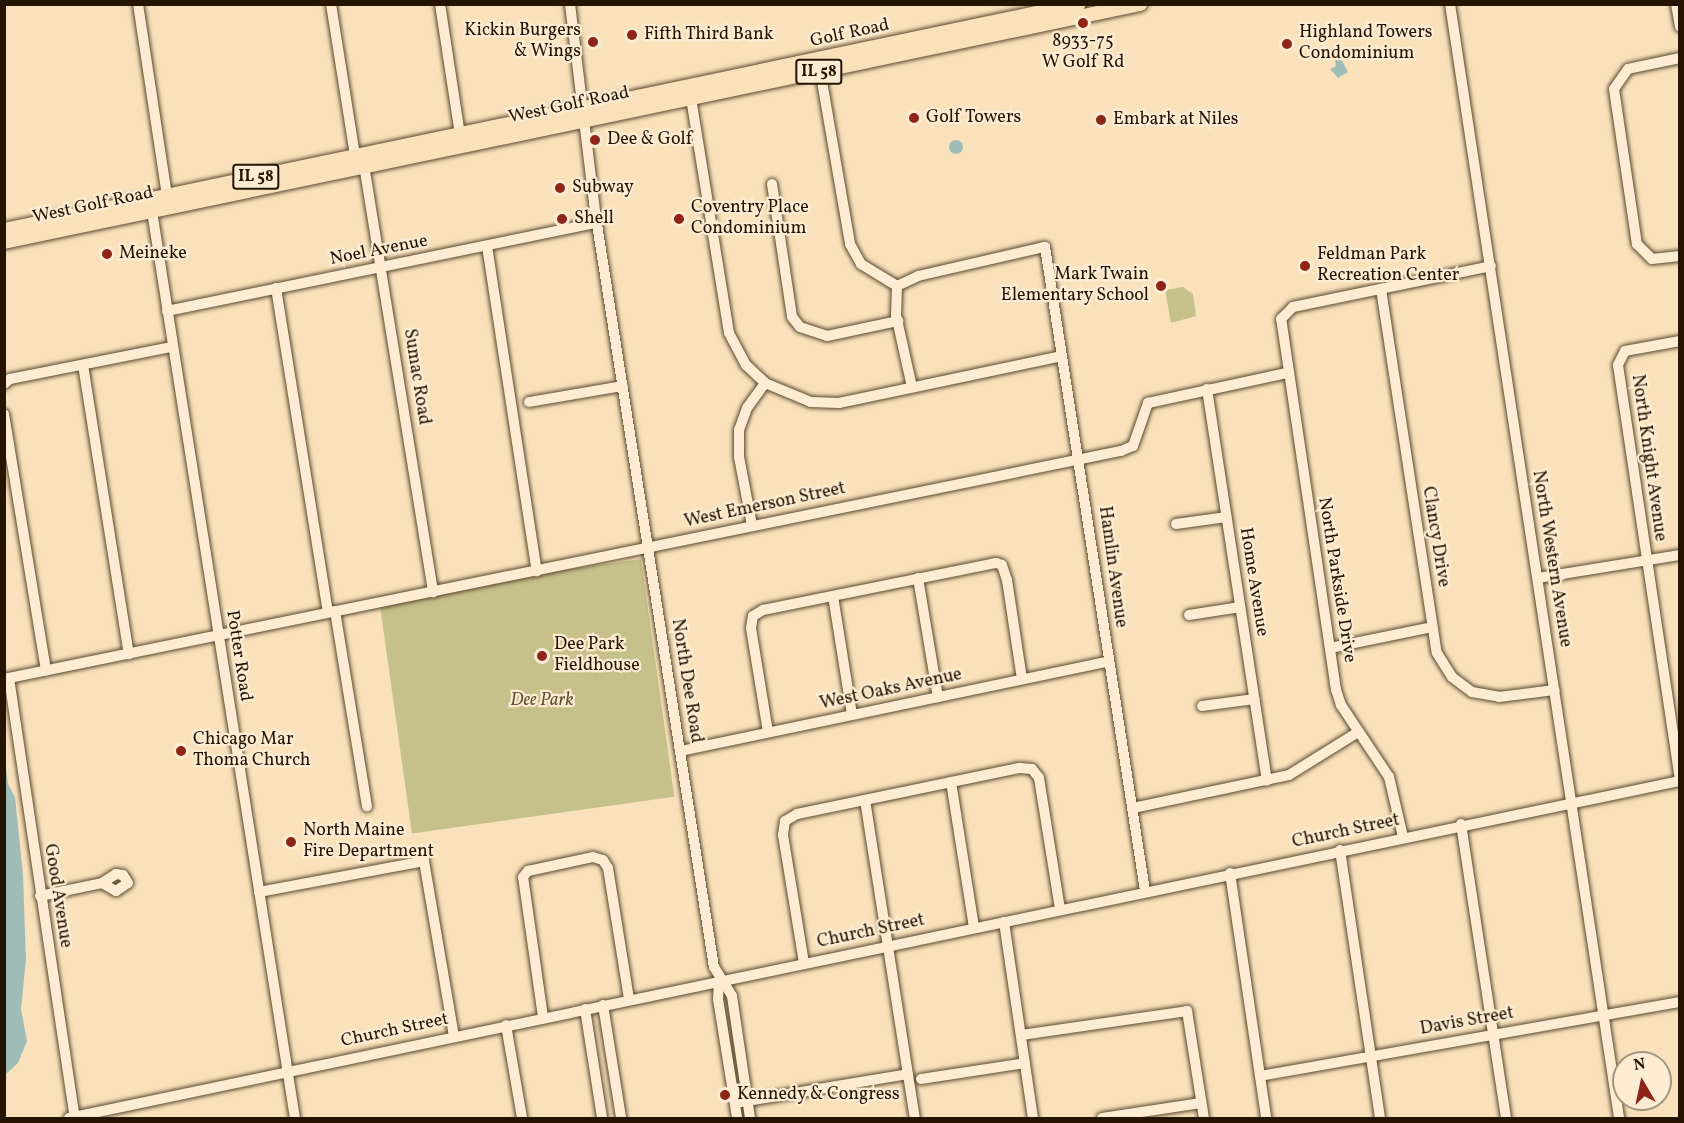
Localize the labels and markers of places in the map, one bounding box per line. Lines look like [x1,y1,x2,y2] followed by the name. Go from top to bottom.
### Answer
[1076,16,1090,30] marker: 8933-75 W Golf Rd
[464,21,581,63] place label: Kickin Burgers & Wings
[1299,23,1433,66] place label: Highland Towers Condominium
[644,24,774,46] place label: Fifth Third Bank
[625,28,639,42] marker: Fifth Third Bank
[1042,32,1124,74] place label: 8933-75 W Golf Rd
[586,35,600,49] marker: Kickin Burgers & Wings
[1280,37,1294,51] marker: Highland Towers Condominium
[926,107,1020,129] place label: Golf Towers
[1113,109,1239,131] place label: Embark at Niles
[907,111,921,125] marker: Golf Towers
[1094,113,1108,127] marker: Embark at Niles
[607,129,692,151] place label: Dee & Golf
[588,133,602,147] marker: Dee & Golf
[572,177,634,199] place label: Subway
[553,181,567,195] marker: Subway
[691,198,809,240] place label: Coventry Place Condominium
[574,208,614,230] place label: Shell
[555,212,569,226] marker: Shell
[672,212,686,226] marker: Coventry Place Condominium
[119,243,187,265] place label: Meineke
[1317,245,1459,288] place label: Feldman Park Recreation Center
[100,247,114,261] marker: Meineke
[1298,259,1312,273] marker: Feldman Park Recreation Center
[1000,265,1149,308] place label: Mark Twain Elementary School
[1154,279,1168,293] marker: Mark Twain Elementary School
[554,635,640,678] place label: Dee Park Fieldhouse
[535,649,549,663] marker: Dee Park Fieldhouse
[193,730,310,772] place label: Chicago Mar Thoma Church
[174,744,188,758] marker: Chicago Mar Thoma Church
[303,821,434,864] place label: North Maine Fire Department
[284,835,298,849] marker: North Maine Fire Department
[737,1084,900,1106] place label: Kennedy & Congress
[718,1088,732,1102] marker: Kennedy & Congress

